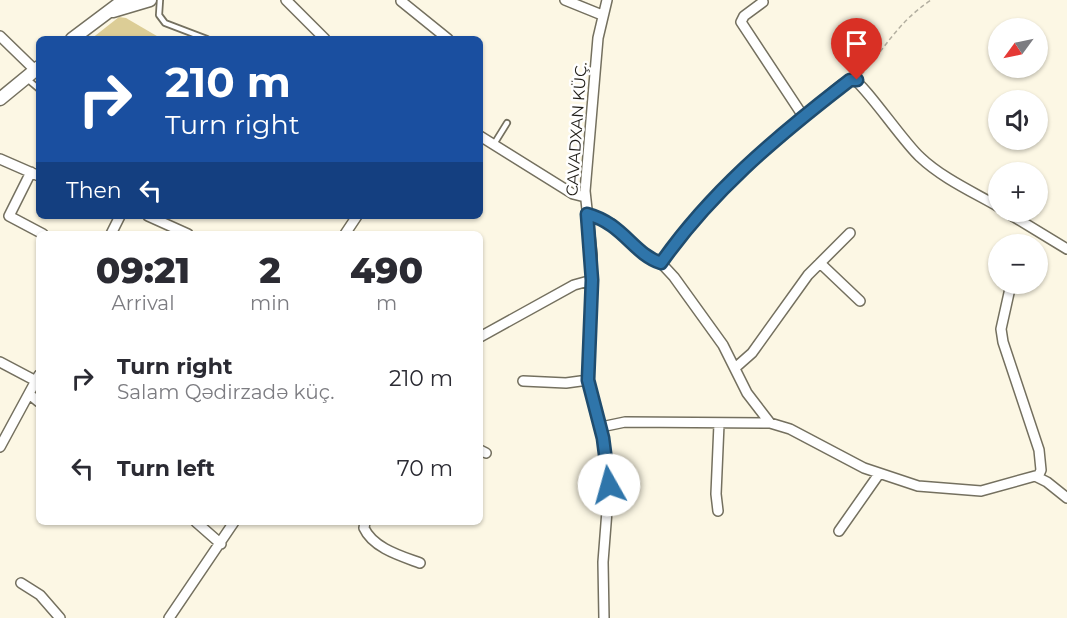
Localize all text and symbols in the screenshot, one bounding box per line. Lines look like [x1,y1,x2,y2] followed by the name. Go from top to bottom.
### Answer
[831,18,882,80] pin
[988,18,1048,78] north arrow
[988,18,1048,294] map controls
[840,27,873,60] icon: arrive
[165,56,291,108] text: 210 m
[66,60,144,138] icon: right
[561,61,591,197] street label: CAVADXAN KÜÇ.
[988,90,1048,150] button: sound
[165,108,300,141] text: Turn right
[988,162,1048,222] button: +
[134,174,167,207] icon: left
[66,177,122,204] text: Then
[988,234,1048,294] button: −
[96,248,190,292] text: 09:21
[259,248,281,292] text: 2
[350,248,423,292] text: 490
[111,291,175,315] text: Arrival
[250,291,290,315] text: min
[376,291,397,315] text: m
[117,353,232,380] text: Turn right
[66,362,99,395] icon: right
[389,365,453,392] text: 210 m
[117,380,335,404] text: Salam Qədirzadə küç.
[66,452,99,485] icon: left
[577,453,641,517] position arrow
[117,455,215,482] text: Turn left
[397,455,453,482] text: 70 m

